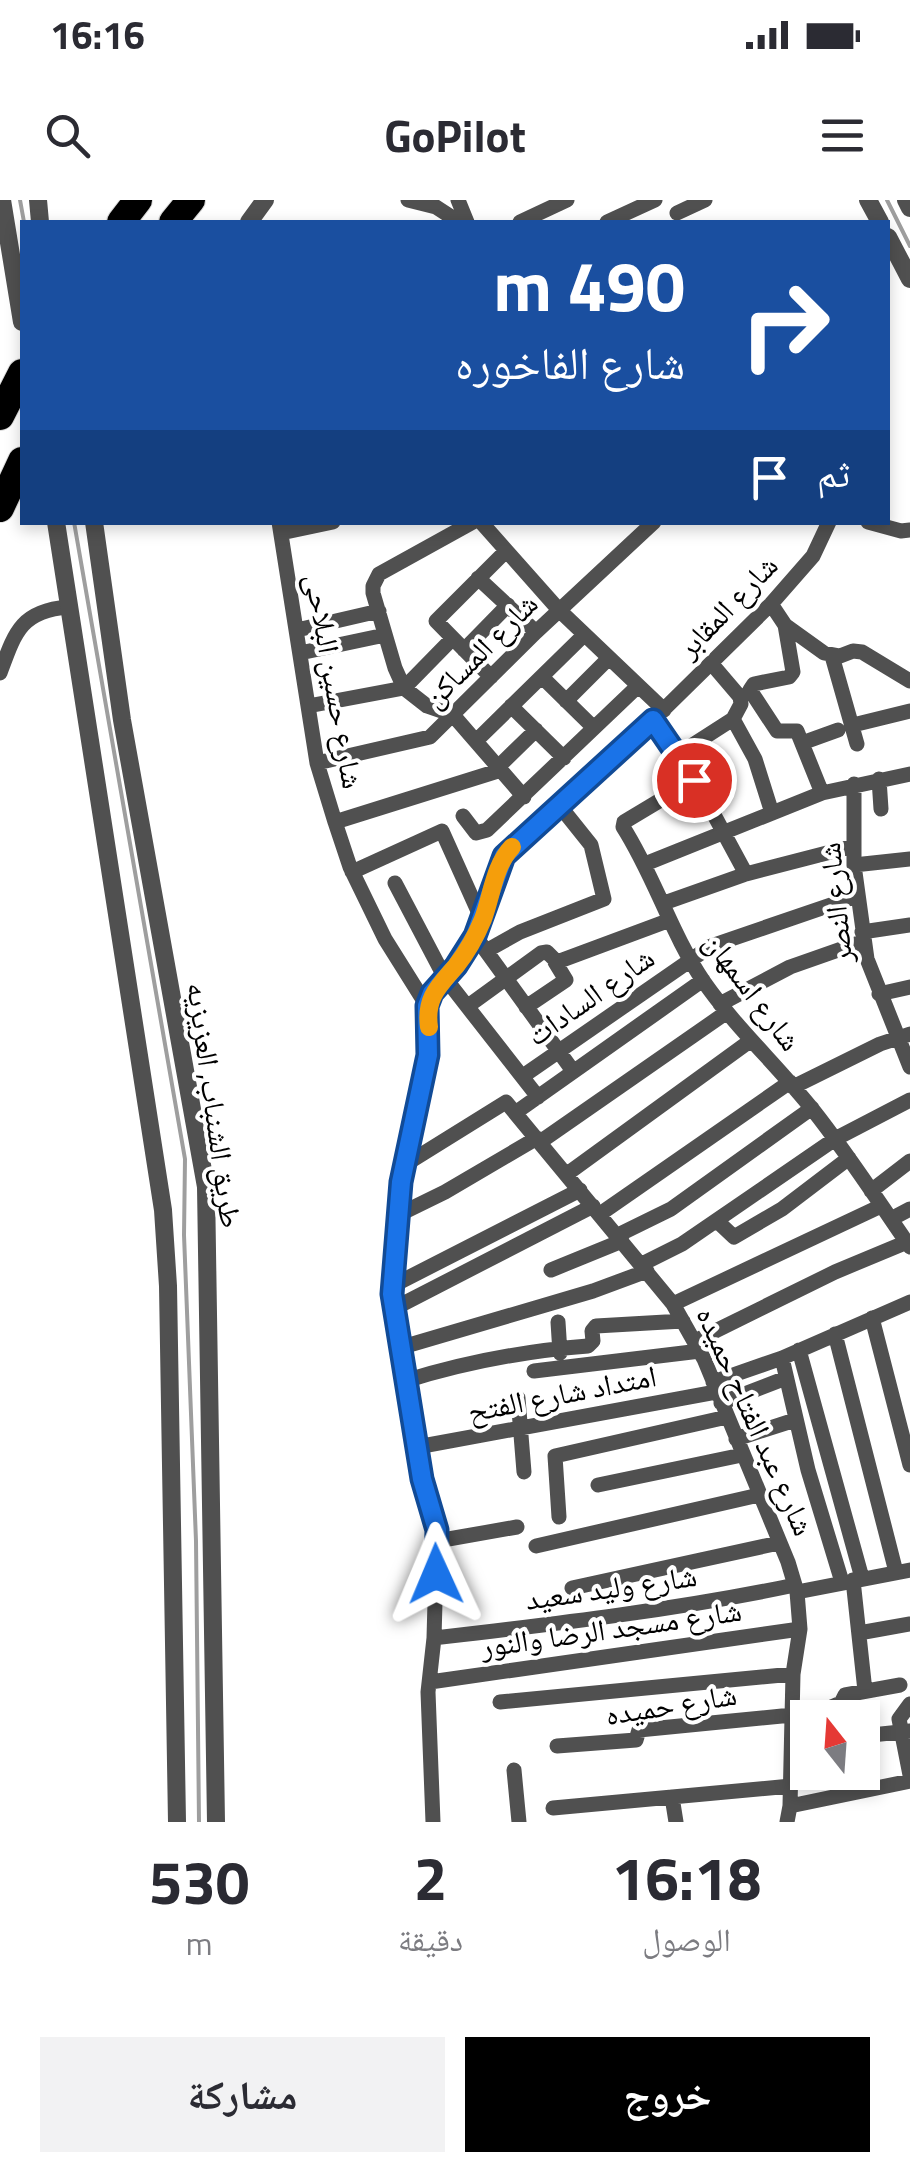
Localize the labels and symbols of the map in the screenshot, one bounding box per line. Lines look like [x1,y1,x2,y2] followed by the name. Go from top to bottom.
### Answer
[665,544,788,669] street label: شارع المقابر
[293,570,377,792] street label: شارع حسين البلاحى
[412,582,548,718] street label: شارع المساكن
[652,738,737,823] pin
[806,840,864,967] street label: شارع النصر
[693,921,813,1061] street label: شارع اسمهان
[516,935,664,1057] street label: شارع السادات
[175,979,255,1231] street label: طريق الشنباب, العزيزيه
[685,1299,827,1543] street label: شارع عبد الفتاح حميده
[464,1352,660,1434] street label: امتداد شارع الفتح
[384,1522,488,1626] position arrow
[522,1552,700,1622] street label: شارع وليد سعيد
[476,1587,745,1669] street label: شارع مسجد الرضا والنور
[602,1671,740,1737] street label: شارع حميده
[790,1700,880,1790] north arrow

